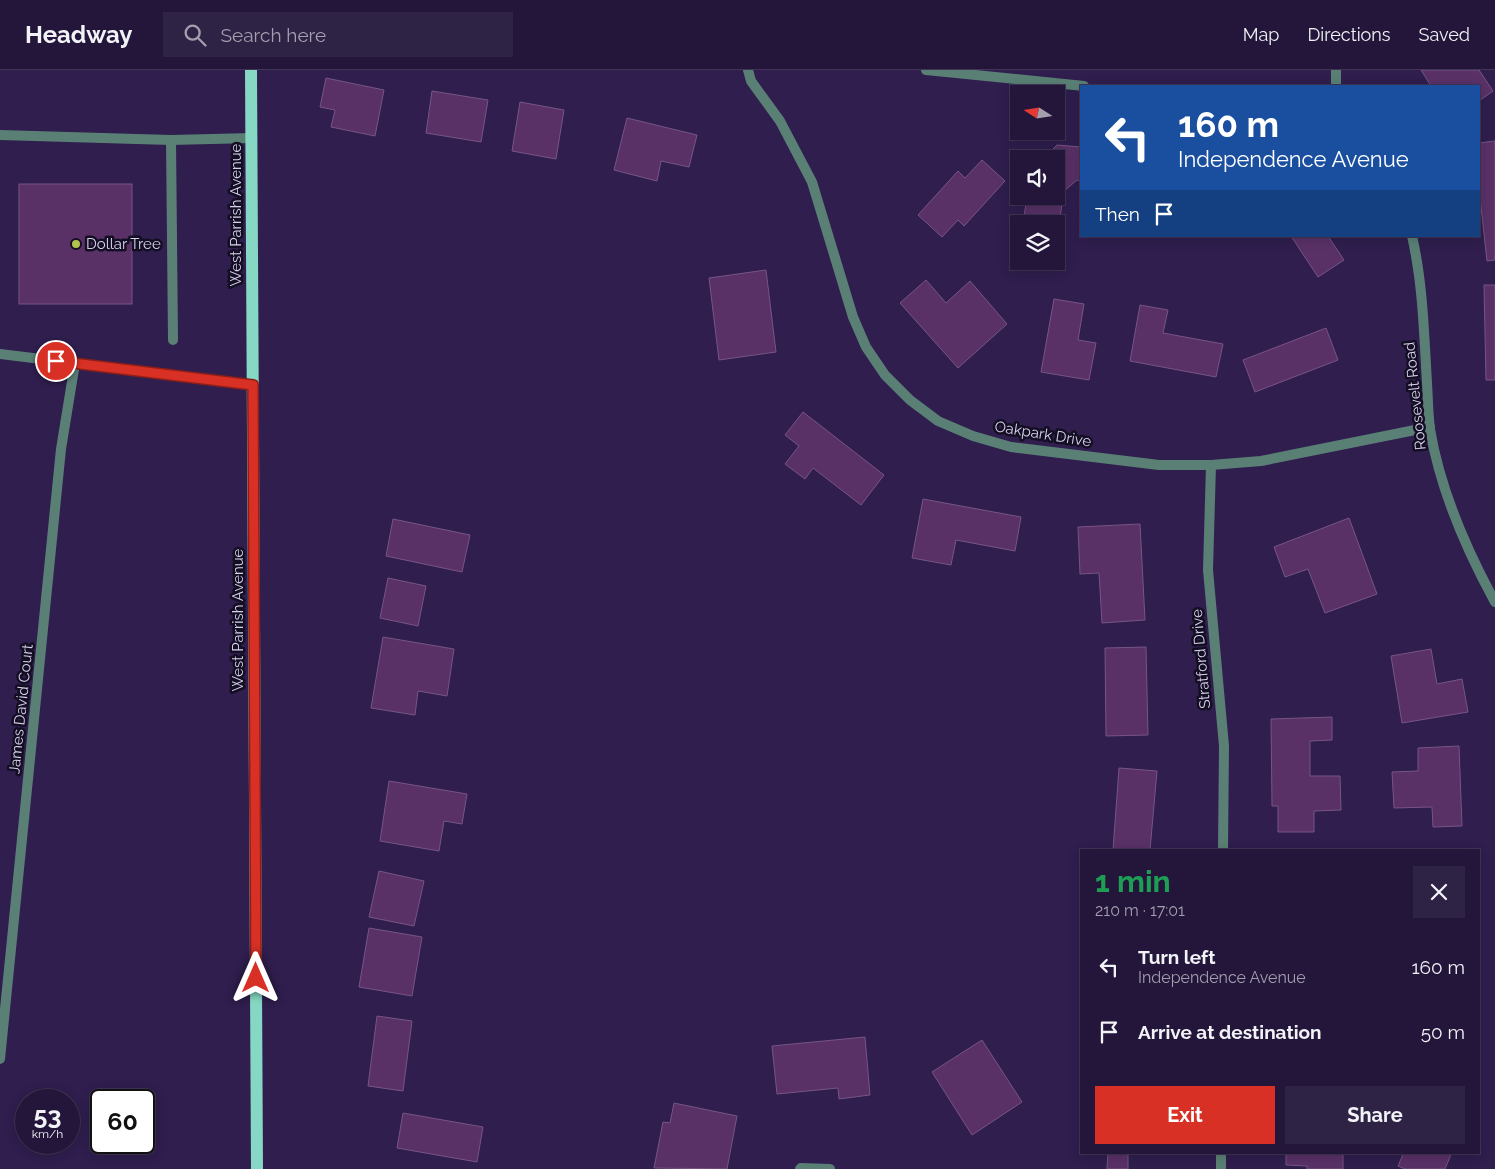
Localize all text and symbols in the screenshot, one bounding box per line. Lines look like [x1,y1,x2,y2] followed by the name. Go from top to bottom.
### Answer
[163,12,513,57] search box
[25,20,133,49] text: Headway
[181,21,209,49] icon: search
[221,24,326,46] text: Search here
[1243,24,1279,45] text: Map
[1307,24,1391,45] text: Directions
[1419,24,1470,45] text: Saved
[1010,85,1065,140] north arrow
[1010,85,1065,270] map controls
[1178,104,1279,145] text: 160 m
[1095,105,1160,170] icon: left
[227,143,245,286] street label: West Parrish Avenue
[1178,146,1409,172] text: Independence Avenue
[1010,150,1065,205] button: sound
[1150,200,1178,228] icon: arrive
[1095,203,1140,225] text: Then
[1010,215,1065,270] button: layers
[86,235,161,253] place label: Dollar Tree
[70,238,82,250] marker: Dollar Tree
[35,340,77,382] pin
[1400,341,1430,451] street label: Roosevelt Road
[42,347,70,375] icon: arrive
[993,417,1093,451] street label: Oakpark Drive
[229,548,247,691] street label: West Parrish Avenue
[1188,608,1214,710] street label: Stratford Drive
[5,643,37,775] street label: James David Court
[1095,864,1171,899] text: 1 min
[1413,866,1465,918] button: close
[1095,901,1185,920] text: 210 m · 17:01
[1138,946,1215,968] text: Turn left
[229,951,281,1003] position arrow
[1095,953,1123,981] icon: left
[1411,956,1465,978] text: 160 m
[1138,968,1306,987] text: Independence Avenue
[1095,1018,1123,1046] icon: arrive
[1138,1021,1322,1043] text: Arrive at destination
[1421,1021,1465,1043] text: 50 m
[1095,1086,1275,1144] button: Exit
[1285,1086,1465,1144] button: Share
[90,1089,155,1154] speed limit sign: 60
[34,1100,61,1130] text: 53
[32,1127,63,1141] text: km/h

